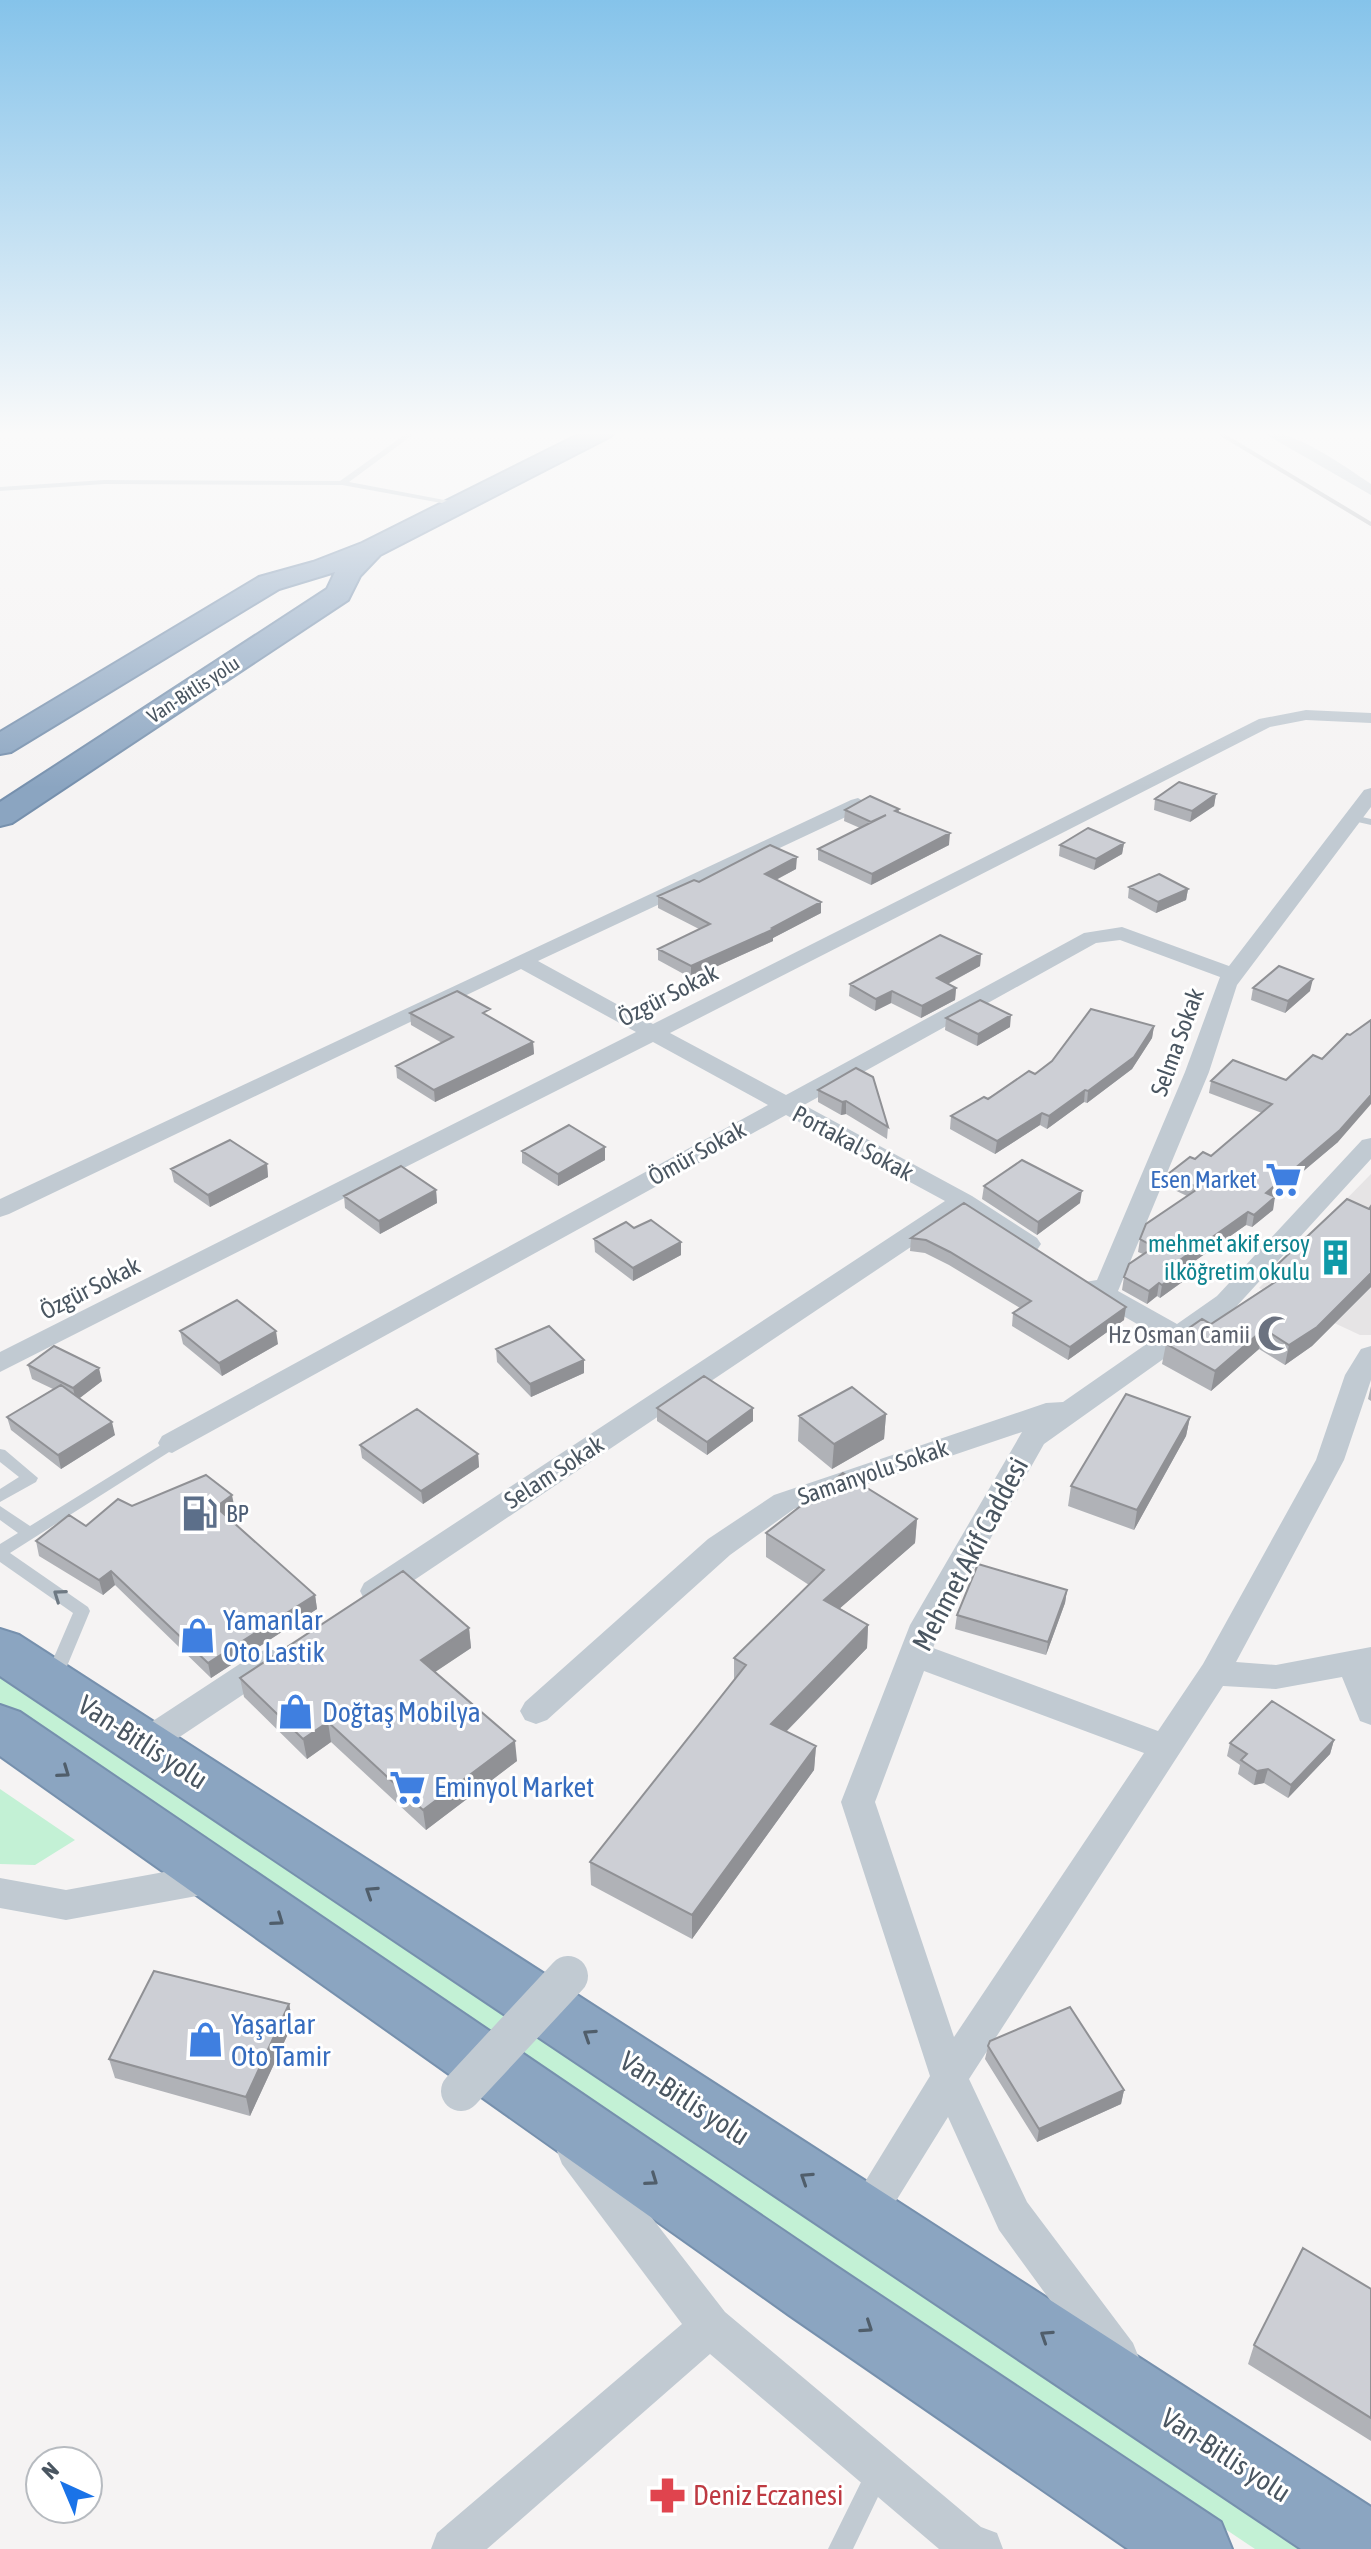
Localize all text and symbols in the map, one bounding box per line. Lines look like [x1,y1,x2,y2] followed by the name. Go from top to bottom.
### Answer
[143,651,243,727] street label: Van-Bitlis yolu
[613,958,723,1032] street label: Özgür Sokak
[1145,984,1209,1100] street label: Selma Sokak
[788,1100,918,1186] street label: Portakal Sokak
[644,1115,751,1191] street label: Ömür Sokak
[1264,1160,1302,1198] supermarket icon: Esen Market
[1150,1166,1257,1193] place label: Esen Market
[1148,1230,1310,1285] place label: mehmet akif ersoy ilköğretim okulu
[1317,1238,1355,1276] building icon: mehmet akif ersoy ilköğretim okulu
[35,1251,145,1325] street label: Özgür Sokak
[1257,1315,1295,1353] mosque icon: Hz Osman Camii
[1108,1321,1250,1348] place label: Hz Osman Camii
[499,1430,609,1514] street label: Selam Sokak
[794,1434,952,1510] street label: Samanyolu Sokak
[906,1452,1034,1656] street label: Mehmet Akif Caddesi
[181,1494,219,1532] fuel station icon: BP
[226,1500,249,1527] place label: BP
[53,1590,67,1605] one-way arrow
[223,1604,325,1668] place label: Yamanlar Oto Lastik
[178,1617,216,1655] shop icon: Yamanlar Oto Lastik
[73,1688,213,1796] street label: Van-Bitlis yolu
[277,1693,315,1731] shop icon: Doğtaş Mobilya
[322,1696,481,1728] place label: Doğtaş Mobilya
[56,1762,70,1777] one-way arrow
[389,1768,427,1806] supermarket icon: Eminyol Market
[434,1771,594,1803] place label: Eminyol Market
[366,1887,380,1902] one-way arrow
[269,1910,283,1925] one-way arrow
[231,2008,331,2072] place label: Yaşarlar Oto Tamir
[186,2021,224,2059] shop icon: Yaşarlar Oto Tamir
[583,2029,597,2044] one-way arrow
[615,2044,755,2152] street label: Van-Bitlis yolu
[644,2170,658,2185] one-way arrow
[800,2173,814,2188] one-way arrow
[858,2317,872,2332] one-way arrow
[1041,2331,1055,2346] one-way arrow
[1156,2401,1296,2509] street label: Van-Bitlis yolu
[24,2445,104,2525] north arrow
[36,2457,64,2484] text: N
[648,2476,686,2514] pharmacy icon: Deniz Eczanesi
[693,2479,843,2511] place label: Deniz Eczanesi

